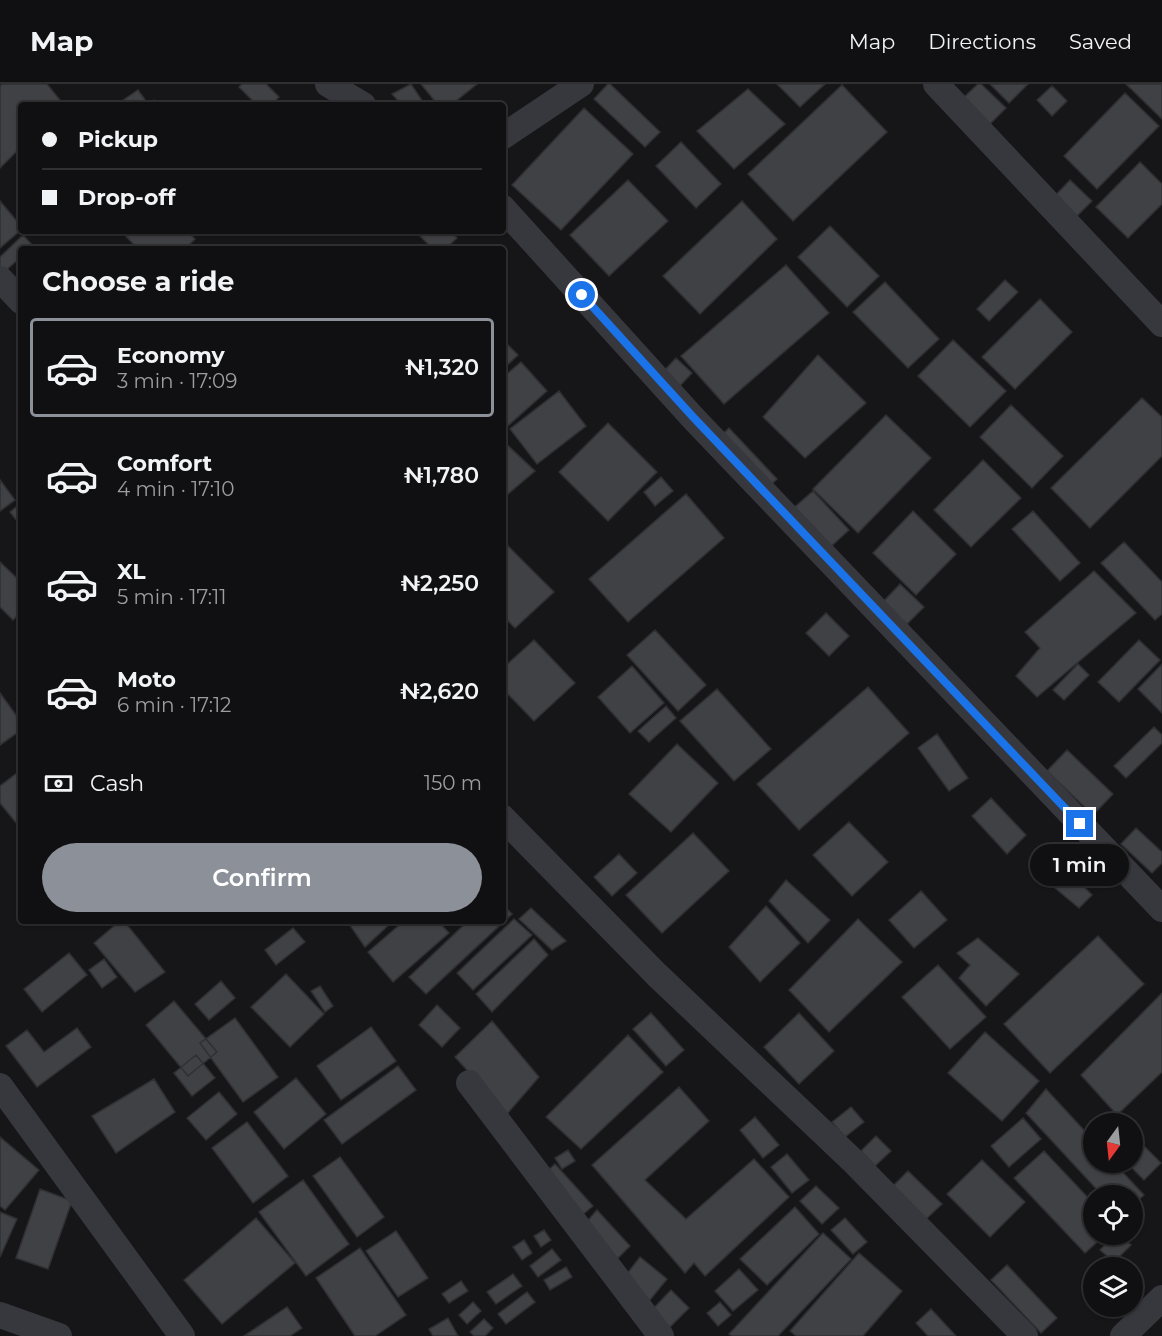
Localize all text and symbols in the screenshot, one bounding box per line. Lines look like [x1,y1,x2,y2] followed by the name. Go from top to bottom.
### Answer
[30,24,93,58] text: Map
[849,29,895,54] text: Map
[928,29,1036,54] text: Directions
[1069,29,1132,54] text: Saved
[78,126,158,153] text: Pickup
[78,184,176,211] text: Drop-off
[42,265,234,298] text: Choose a ride
[568,281,595,308] route start
[45,341,99,395] icon: car
[117,342,225,369] text: Economy
[405,354,479,381] text: ₦1,320
[117,369,237,393] text: 3 min · 17:09
[45,449,99,503] icon: car
[117,450,212,477] text: Comfort
[404,462,479,489] text: ₦1,780
[117,477,234,501] text: 4 min · 17:10
[45,557,99,611] icon: car
[117,558,146,585] text: XL
[400,570,479,597] text: ₦2,250
[117,585,226,609] text: 5 min · 17:11
[45,665,99,719] icon: car
[117,666,176,693] text: Moto
[400,678,479,705] text: ₦2,620
[117,693,231,717] text: 6 min · 17:12
[42,767,75,800] icon: cash
[90,770,144,797] text: Cash
[424,771,482,795] text: 150 m
[1066,810,1093,837] route end
[42,843,482,912] button: Confirm
[1030,845,1130,887] callout: 1 min
[1053,853,1106,877] text: 1 min
[1083,1113,1143,1173] north arrow
[1083,1113,1143,1317] map controls
[1083,1185,1143,1245] button: locate
[1083,1257,1143,1317] button: layers

